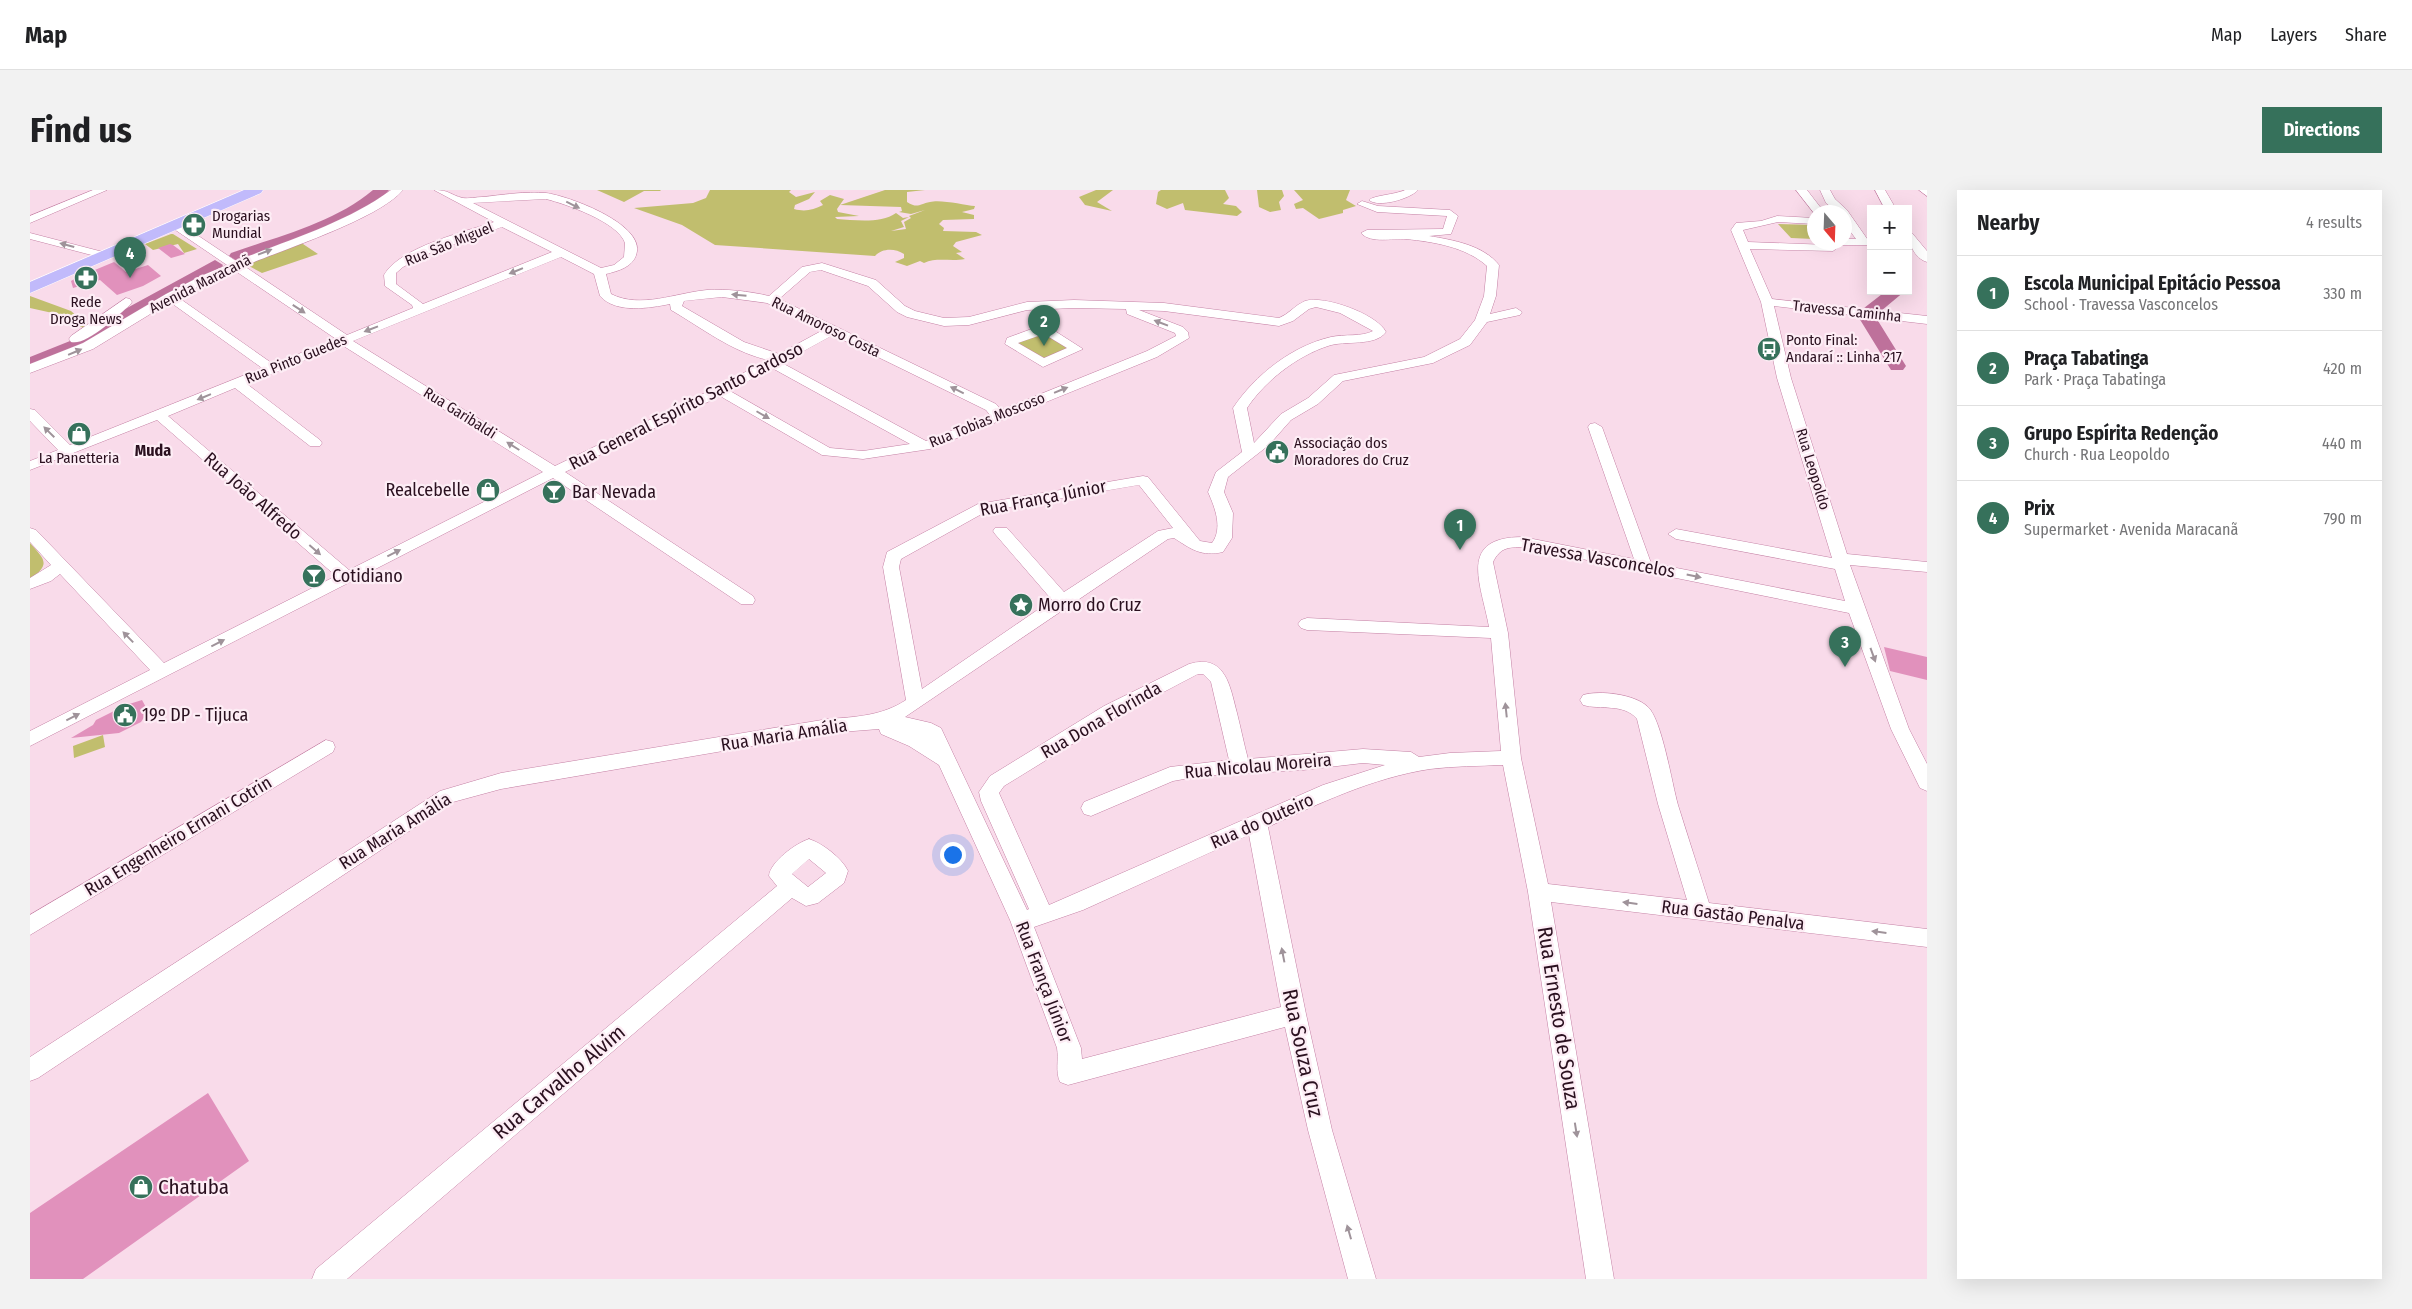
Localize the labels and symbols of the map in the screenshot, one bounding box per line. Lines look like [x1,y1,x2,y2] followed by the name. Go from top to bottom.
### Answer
[566,201,580,209] one-way arrow
[1807,205,1852,250] north arrow
[212,207,270,242] place label: Drogarias Mundial
[181,212,207,238] pharmacy icon: Drogarias Mundial
[402,218,496,270] street label: Rua São Miguel
[114,237,146,278] pin: 4
[59,241,74,249] one-way arrow
[258,248,273,255] one-way arrow
[146,251,254,317] street label: Avenida Maracanã
[73,265,99,291] pharmacy icon: Rede Droga News
[509,268,523,276] one-way arrow
[731,291,747,299] one-way arrow
[50,293,122,328] place label: Rede Droga News
[769,293,883,361] street label: Rua Amoroso Costa
[1792,296,1902,326] street label: Travessa Caminha
[292,304,306,314] one-way arrow
[1028,305,1060,346] pin: 2
[1154,319,1169,326] one-way arrow
[363,325,378,333] one-way arrow
[242,330,350,388] street label: Rua Pinto Guedes
[1786,331,1902,366] place label: Ponto Final: Andaraí :: Linha 217
[1756,336,1782,362] bus stop icon: Ponto Final: Andaraí :: Linha 217
[565,337,807,475] street label: Rua General Espírito Santo Cardoso
[68,347,83,355] one-way arrow
[420,383,500,443] street label: Rua Garibaldi
[950,386,964,394] one-way arrow
[1054,386,1069,394] one-way arrow
[927,389,1048,451] street label: Rua Tobias Moscoso
[197,393,211,401] one-way arrow
[756,411,769,420] one-way arrow
[66,421,92,447] shop icon: La Panetteria
[43,426,55,438] one-way arrow
[1792,426,1834,512] street label: Rua Leopoldo
[1294,434,1409,469] place label: Associação dos Moradores do Cruz
[1264,439,1290,465] public building icon: Associação dos Moradores do Cruz
[135,441,171,460] district label: Muda
[506,442,520,451] one-way arrow
[200,448,306,544] street label: Rua João Alfredo
[39,449,119,467] place label: La Panetteria
[978,475,1109,521] street label: Rua França Júnior
[475,477,501,503] shop icon: Realcebelle
[385,479,470,501] place label: Realcebelle
[541,479,567,505] bar icon: Bar Nevada
[572,481,656,503] place label: Bar Nevada
[1444,509,1476,550] pin: 1
[1519,534,1677,582] street label: Travessa Vasconcelos
[309,544,322,555] one-way arrow
[387,549,401,557] one-way arrow
[301,563,327,589] bar icon: Cotidiano
[332,565,403,587] place label: Cotidiano
[1687,572,1702,580] one-way arrow
[1008,592,1034,618] place icon: Morro do Cruz
[1038,594,1141,616] place label: Morro do Cruz
[1829,626,1861,667] pin: 3
[122,631,134,643] one-way arrow
[211,639,225,647] one-way arrow
[1870,648,1877,663] one-way arrow
[1037,677,1165,763] street label: Rua Dona Florinda
[112,702,138,728] public building icon: 19º DP - Tijuca
[1502,702,1510,718] one-way arrow
[142,704,248,726] place label: 19º DP - Tijuca
[66,713,81,721] one-way arrow
[719,714,849,756] street label: Rua Maria Amália
[1183,749,1333,783] street label: Rua Nicolau Moreira
[80,771,276,901] street label: Rua Engenheiro Ernani Cotrin
[335,788,455,874] street label: Rua Maria Amália
[1207,788,1317,854] street label: Rua do Outeiro
[940,842,966,868] your location
[1660,895,1806,935] street label: Rua Gastão Penalva
[1622,899,1638,907] one-way arrow
[1011,918,1078,1046] street label: Rua França Júnior
[1532,925,1586,1111] street label: Rua Ernesto de Souza
[1870,928,1886,936] one-way arrow
[1278,947,1286,963] one-way arrow
[1277,987,1329,1119] street label: Rua Souza Cruz
[488,1019,630,1145] street label: Rua Carvalho Alvim
[1573,1122,1581,1138] one-way arrow
[128,1174,154,1200] shop icon: Chatuba
[158,1174,229,1200] place label: Chatuba
[1345,1224,1353,1240] one-way arrow

